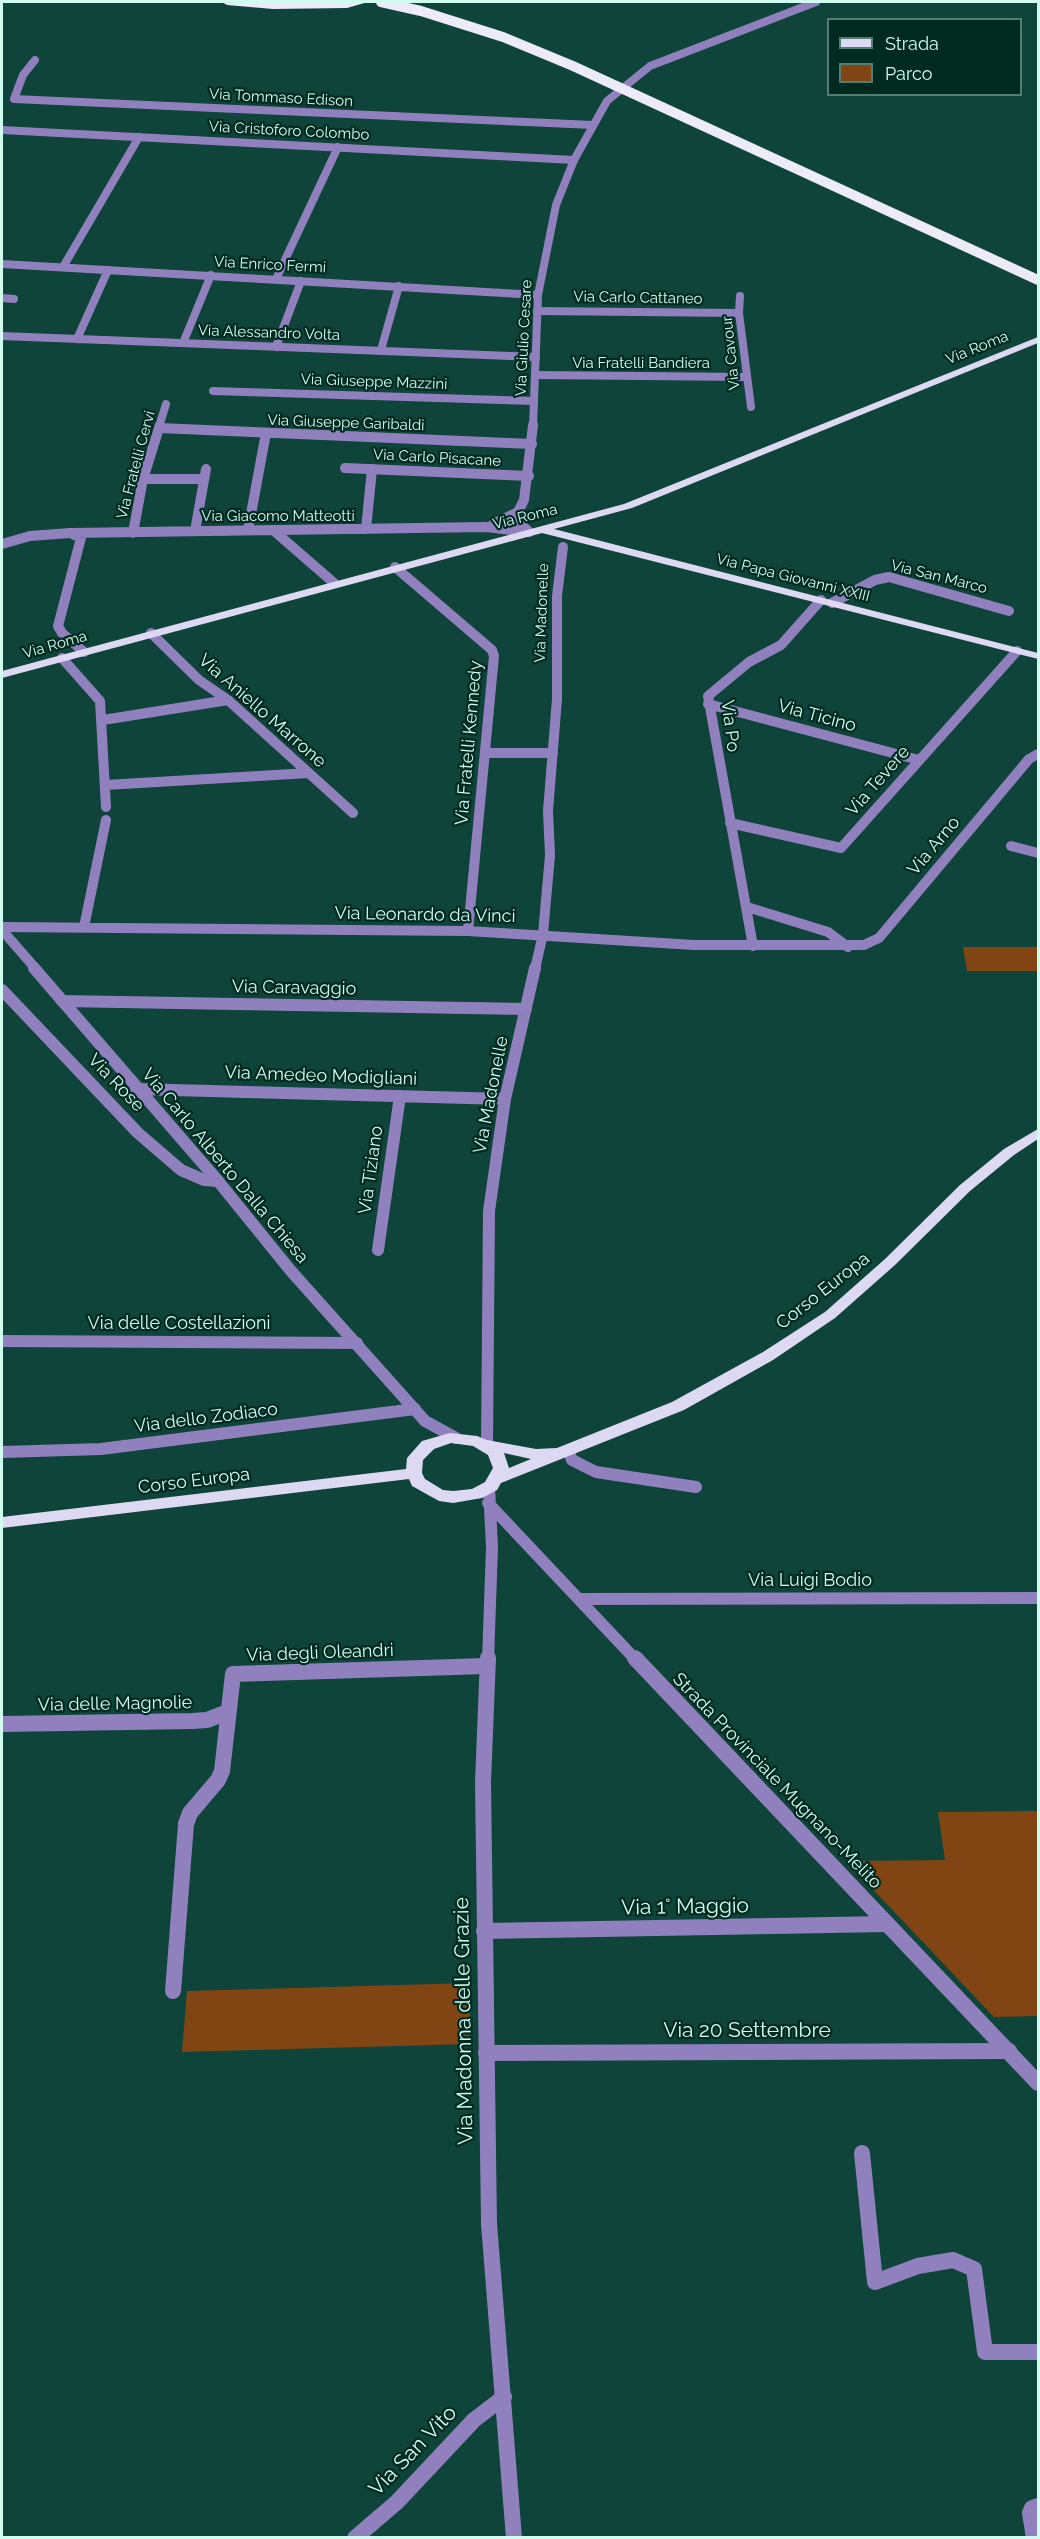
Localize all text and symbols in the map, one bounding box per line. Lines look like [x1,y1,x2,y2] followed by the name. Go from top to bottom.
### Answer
[827,18,1022,96] legend
[885,33,939,54] text: Strada
[885,63,932,84] text: Parco
[209,85,353,111] street label: Via Tommaso Edison
[208,118,370,144] street label: Via Cristoforo Colombo
[214,253,326,277] street label: Via Enrico Fermi
[512,279,536,397] street label: Via Giulio Cesare
[573,288,703,308] street label: Via Carlo Cattaneo
[718,315,744,391] street label: Via Cavour
[198,322,340,344] street label: Via Alessandro Volta
[943,327,1011,369] street label: Via Roma
[572,354,710,372] street label: Via Fratelli Bandiera
[300,370,448,394] street label: Via Giuseppe Mazzini
[113,409,159,521] street label: Via Fratelli Cervi
[267,411,425,435] street label: Via Giuseppe Garibaldi
[373,446,501,470] street label: Via Carlo Pisacane
[491,500,559,534] street label: Via Roma
[201,507,355,525] street label: Via Giacomo Matteotti
[714,550,872,606] street label: Via Papa Giovanni XXIII
[889,556,989,598] street label: Via San Marco
[531,563,553,663] street label: Via Madonelle
[21,627,89,663] street label: Via Roma
[194,650,330,772] street label: Via Aniello Marrone
[451,660,487,826] street label: Via Fratelli Kennedy
[775,695,859,737] street label: Via Ticino
[716,699,744,753] street label: Via Po
[842,741,914,821] street label: Via Tevere
[903,812,965,880] street label: Via Arno
[334,903,516,927] street label: Via Leonardo da Vinci
[232,976,356,1000] street label: Via Caravaggio
[469,1034,513,1156] street label: Via Madonelle
[83,1050,149,1116] street label: Via Rose
[224,1062,418,1090] street label: Via Amedeo Modigliani
[137,1064,313,1268] street label: Via Carlo Alberto Dalla Chiesa
[354,1124,388,1216] street label: Via Tiziano
[772,1248,874,1334] street label: Corso Europa
[88,1313,270,1335] street label: Via delle Costellazioni
[133,1398,279,1438] street label: Via dello Zodiaco
[137,1463,251,1499] street label: Corso Europa
[748,1570,872,1592] street label: Via Luigi Bodio
[246,1640,394,1666] street label: Via degli Oleandri
[668,1668,886,1894] street label: Strada Provinciale Mugnano-Melito
[38,1692,192,1716] street label: Via delle Magnolie
[621,1893,749,1921] street label: Via 1° Maggio
[449,1897,479,2145] street label: Via Madonna delle Grazie
[663,2018,831,2044] street label: Via 20 Settembre
[364,2401,462,2501] street label: Via San Vito

